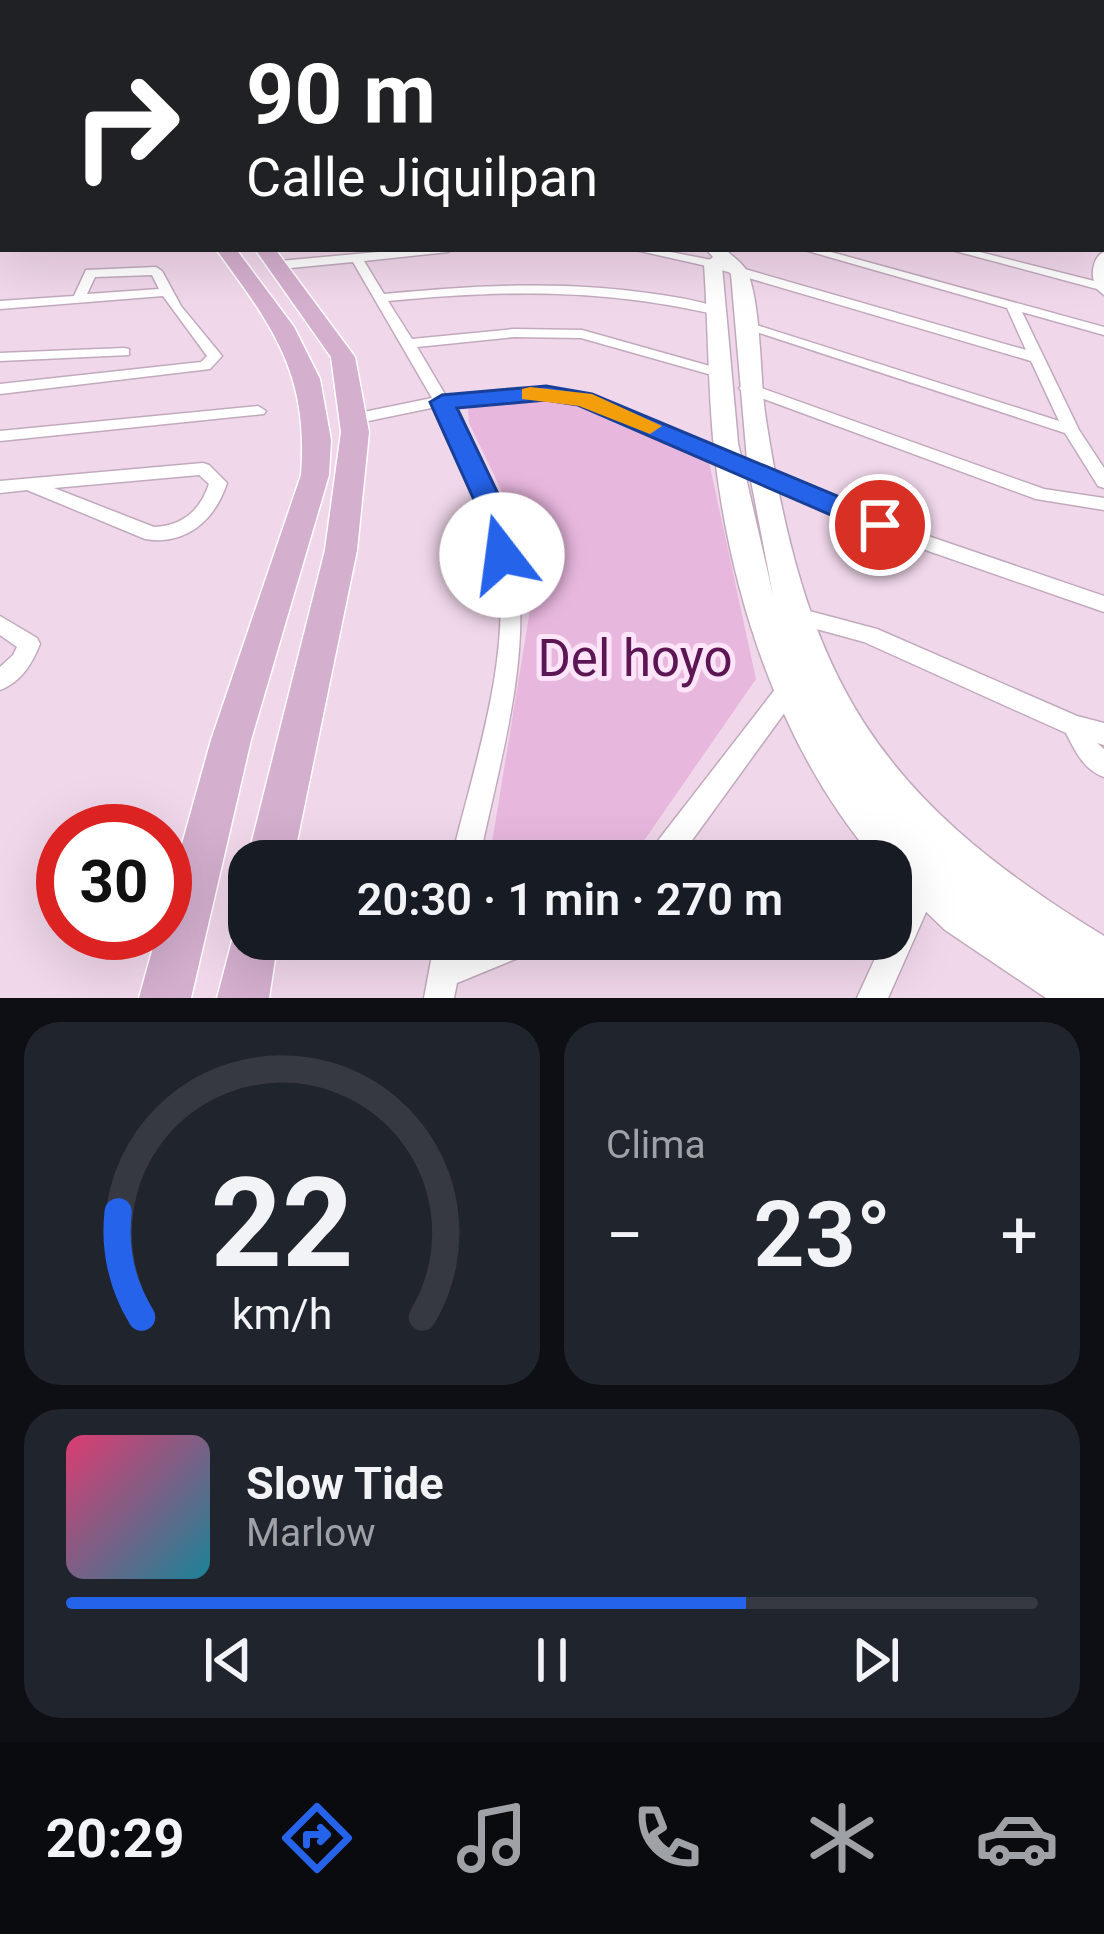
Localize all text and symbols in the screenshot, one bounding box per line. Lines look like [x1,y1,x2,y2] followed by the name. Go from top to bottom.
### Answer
[246,45,436,144] text: 90 m
[48,48,204,204] icon: right
[246,146,598,209] text: Calle Jiquilpan
[829,474,931,576] pin
[439,492,565,618] position arrow
[847,492,913,558] icon: arrive
[537,629,733,688] park label: Del hoyo
[36,804,192,960] speed limit sign: 30
[357,873,783,926] text: 20:30 · 1 min · 270 m
[606,1122,706,1168] text: Clima
[210,1150,354,1296] text: 22
[753,1183,891,1288] text: 23°
[606,1197,644,1274] text: −
[1001,1197,1038,1274] text: +
[232,1288,332,1338] text: km/h
[246,1457,444,1510] text: Slow Tide
[246,1510,376,1556] text: Marlow
[195,1627,261,1693] icon: previous
[519,1627,585,1693] icon: pause
[843,1627,909,1693] icon: next
[275,1796,359,1880] icon: directions
[450,1796,534,1880] icon: music
[625,1796,709,1880] icon: phone
[800,1796,884,1880] icon: climate
[975,1796,1059,1880] icon: car
[45,1807,185,1870] text: 20:29

